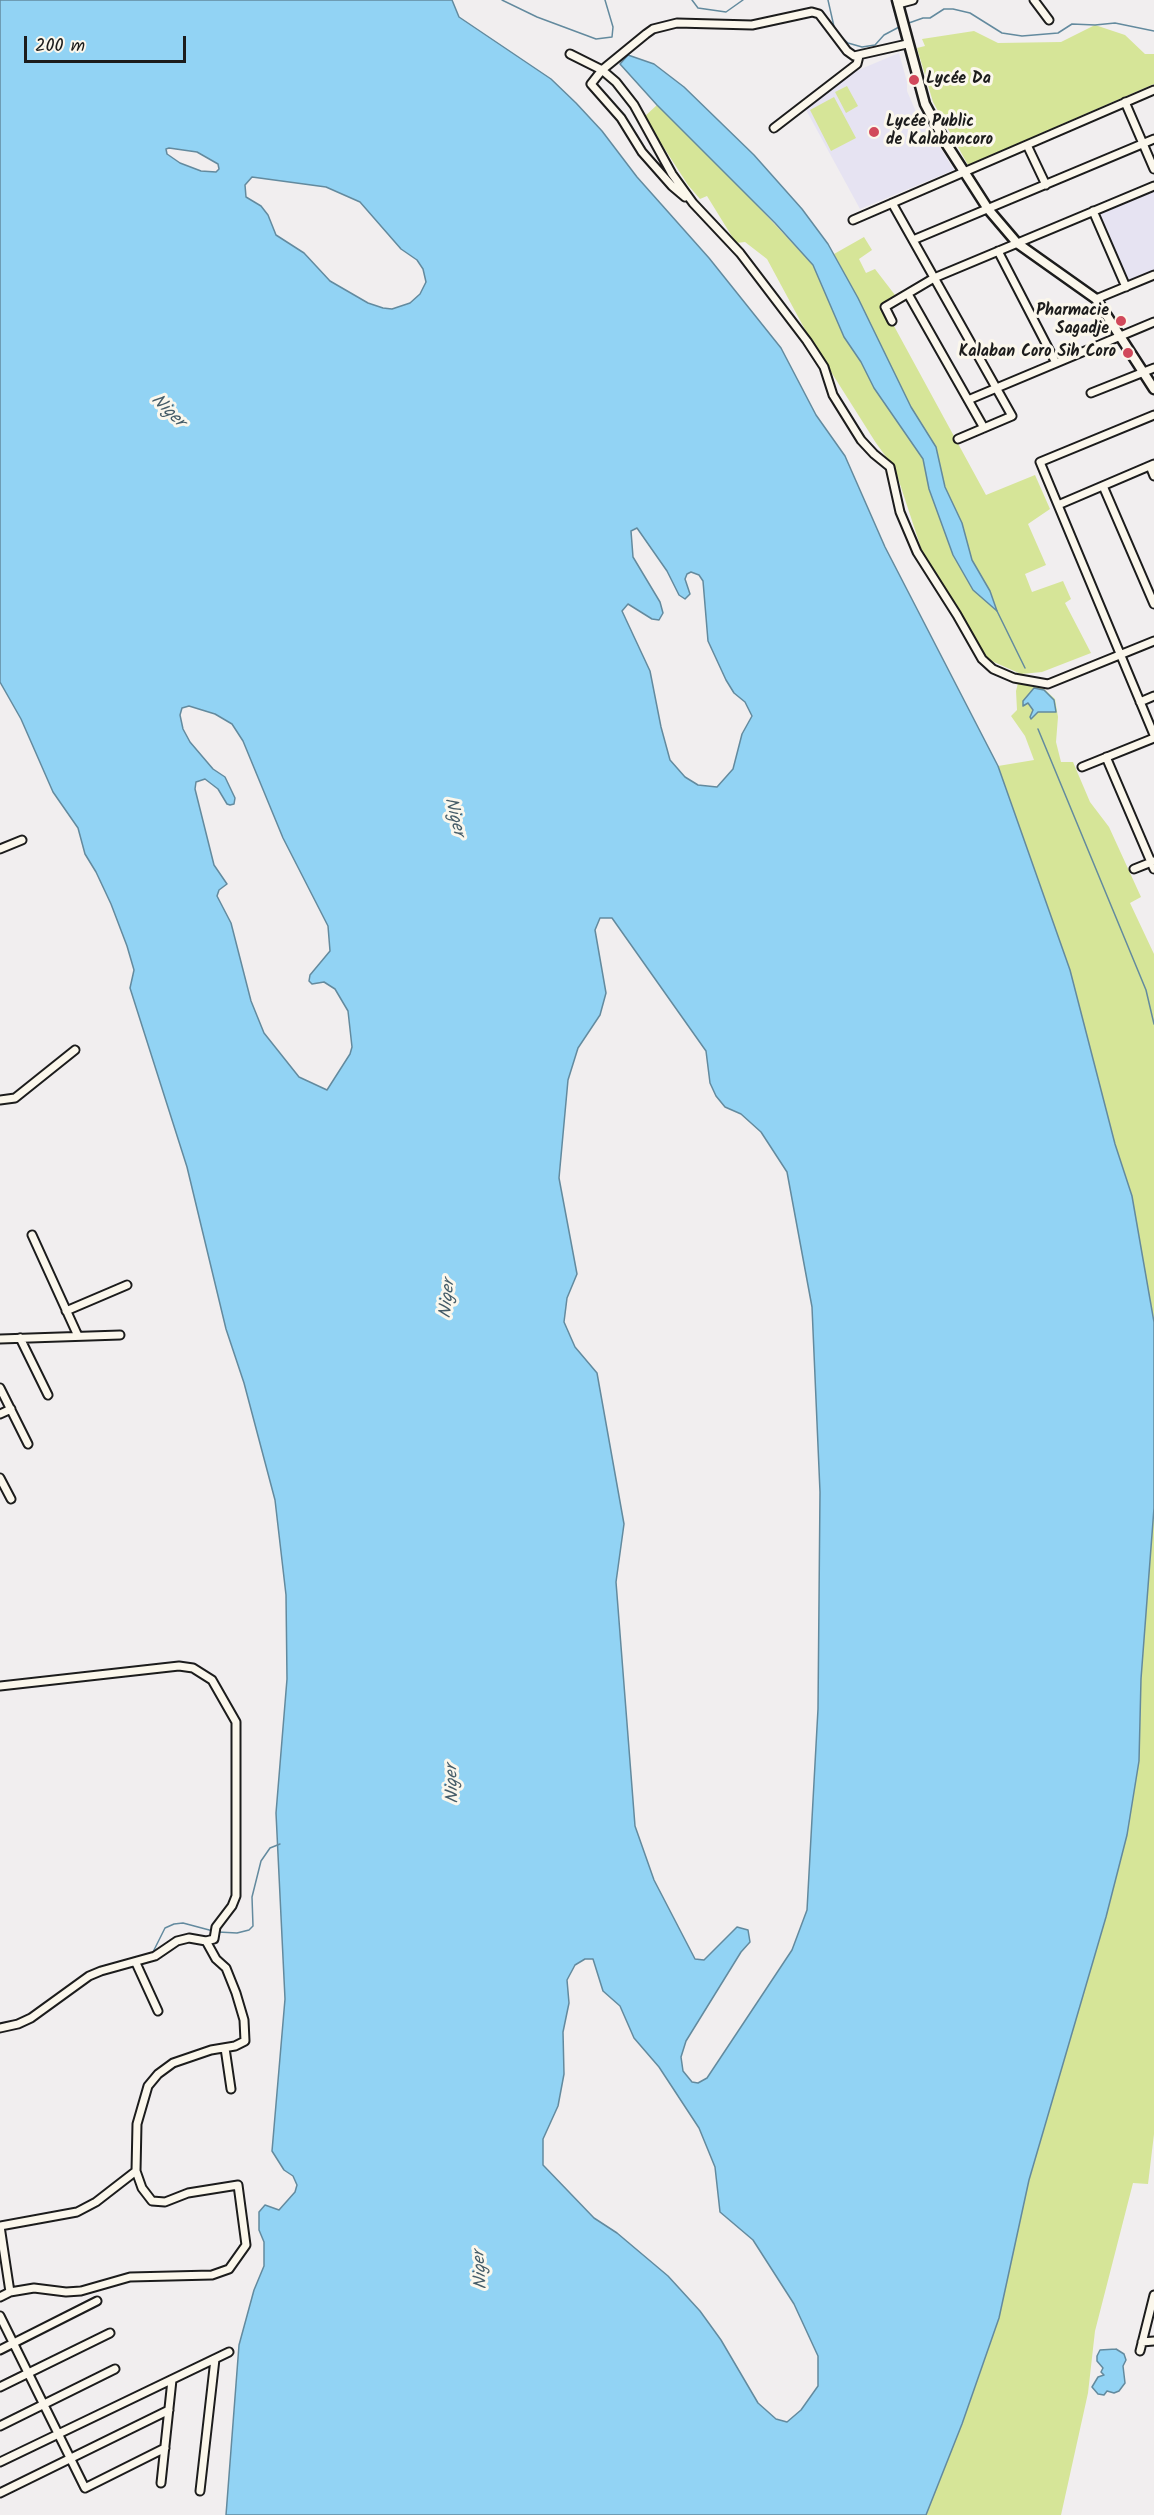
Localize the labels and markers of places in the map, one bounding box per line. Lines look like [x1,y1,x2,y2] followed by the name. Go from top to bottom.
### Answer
[926,70,991,90] place label: Lycée Da
[907,73,921,87] marker: Lycée Da
[886,113,993,151] place label: Lycée Public de Kalabancoro
[867,125,881,139] marker: Lycée Public de Kalabancoro
[1036,302,1109,340] place label: Pharmacie Sagadje
[1114,314,1128,328] marker: Pharmacie Sagadje
[959,343,1116,363] place label: Kalaban Coro Sih Coro
[1121,346,1135,360] marker: Kalaban Coro Sih Coro

